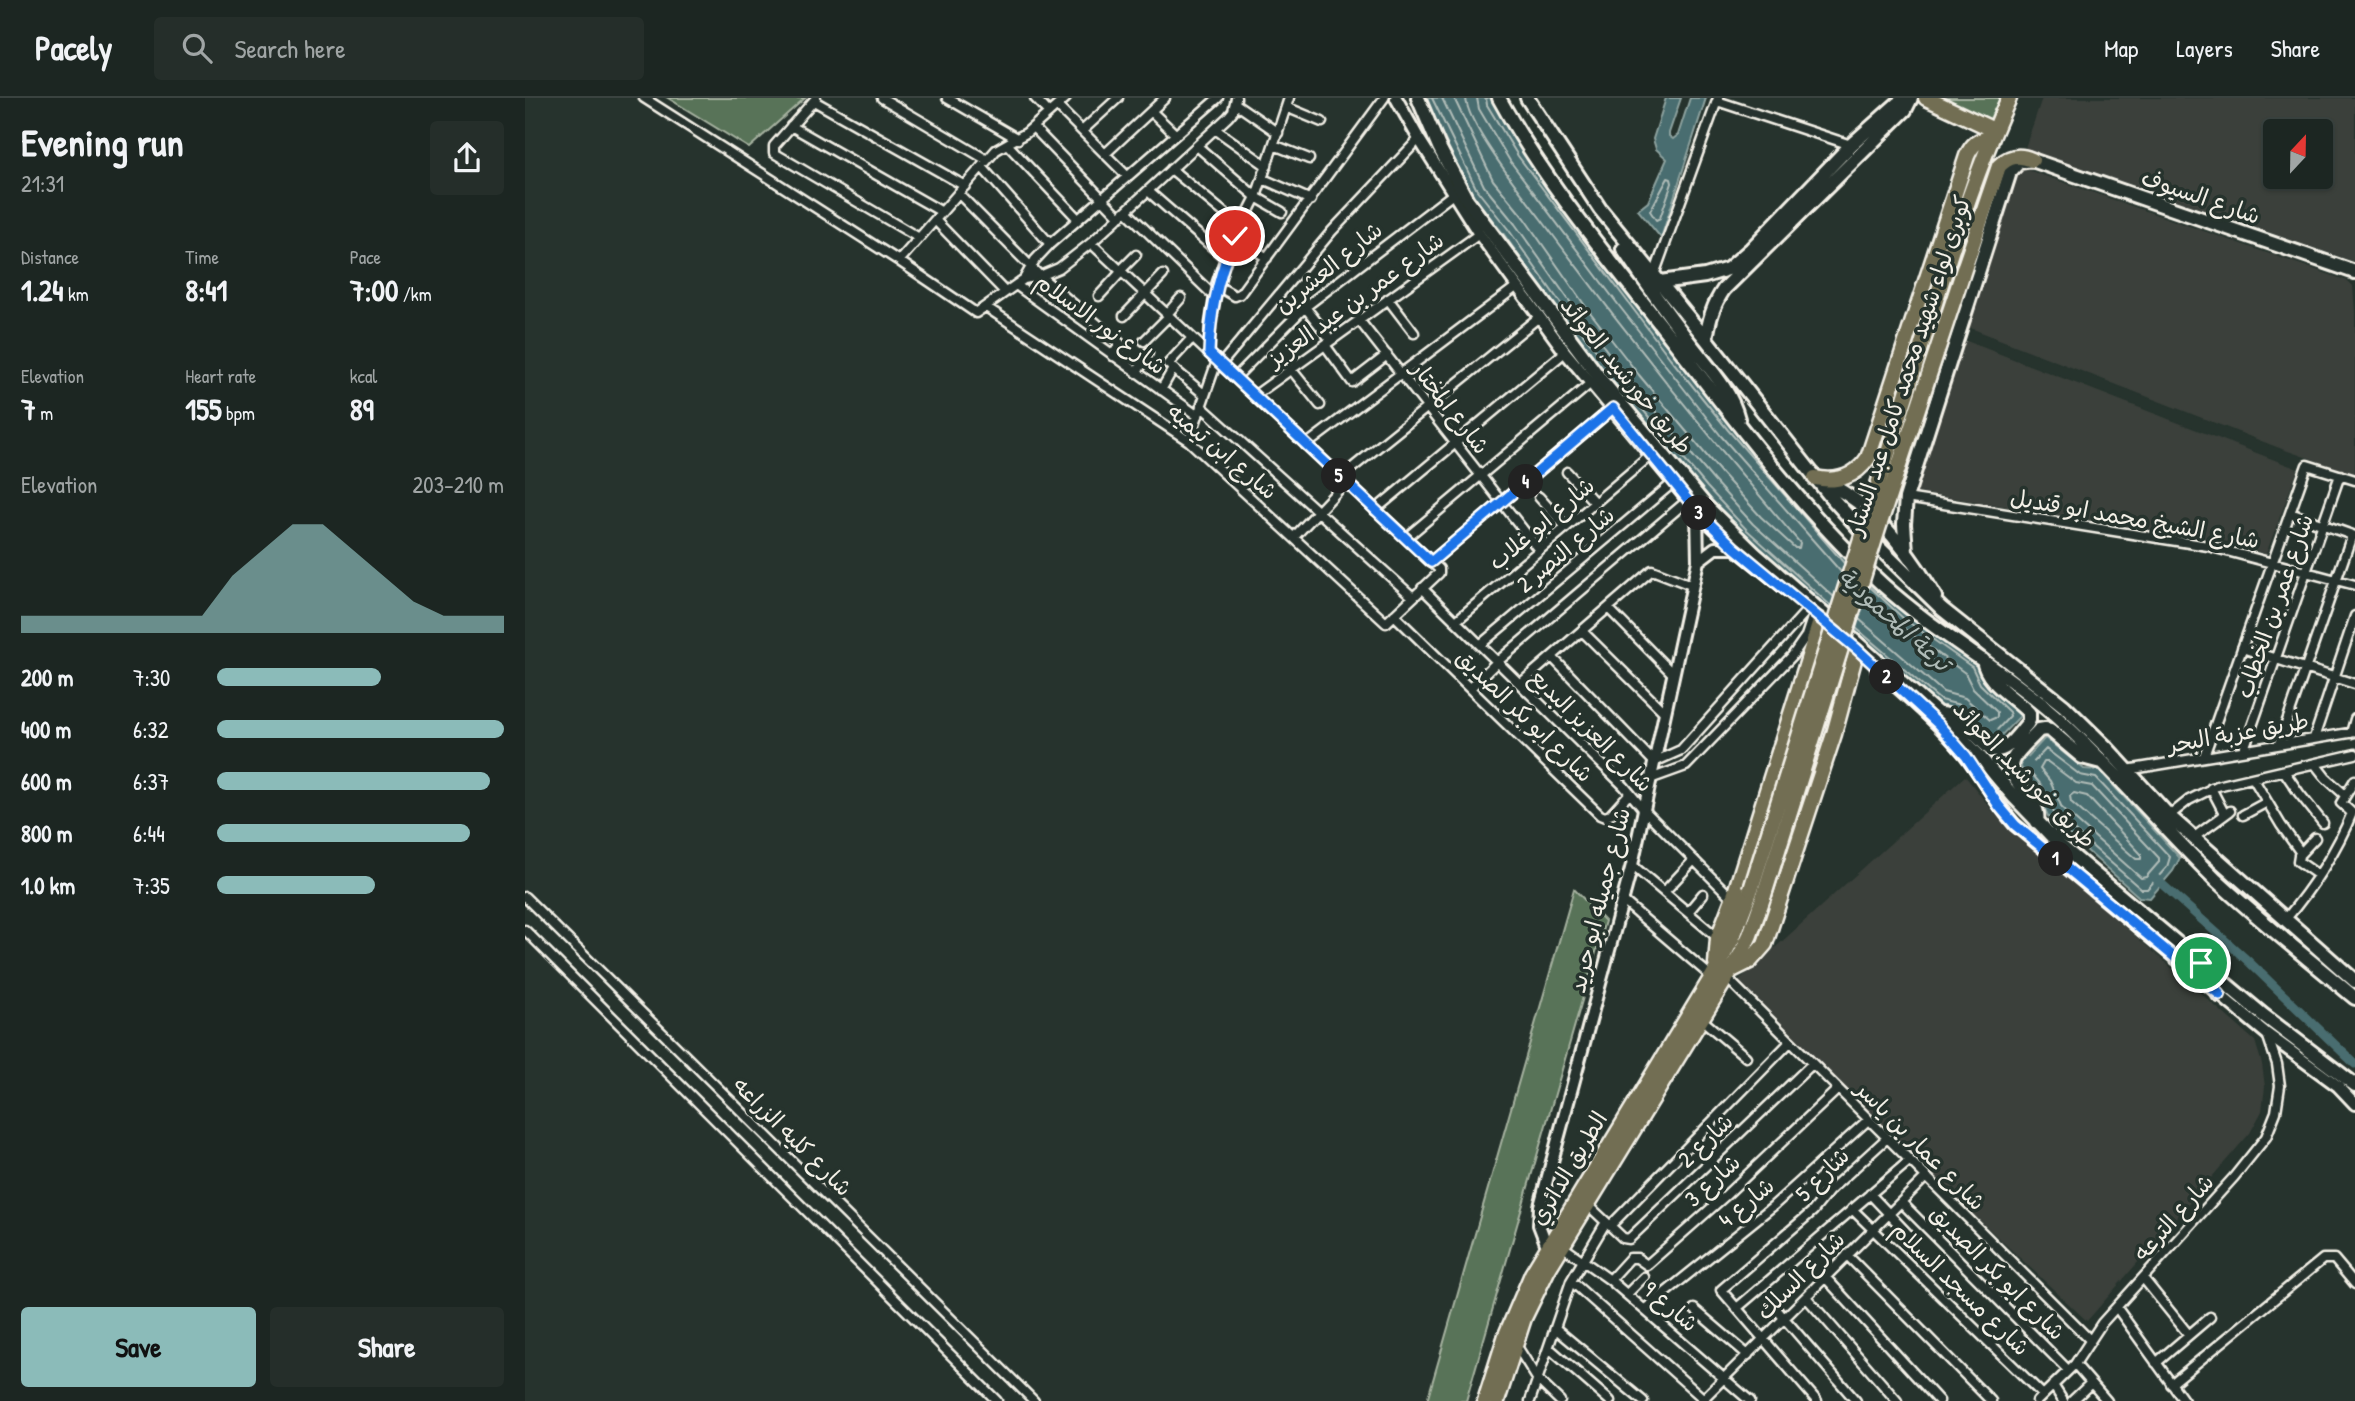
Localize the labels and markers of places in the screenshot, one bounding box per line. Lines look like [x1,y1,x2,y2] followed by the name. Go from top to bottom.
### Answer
[1205,206,1265,266] pin
[1321,458,1357,494] pin: 5
[1509,464,1543,500] pin: 4
[1681,496,1717,530] pin: 3
[1869,660,1905,694] pin: 2
[2039,842,2073,876] pin: 1
[2171,933,2231,993] pin

